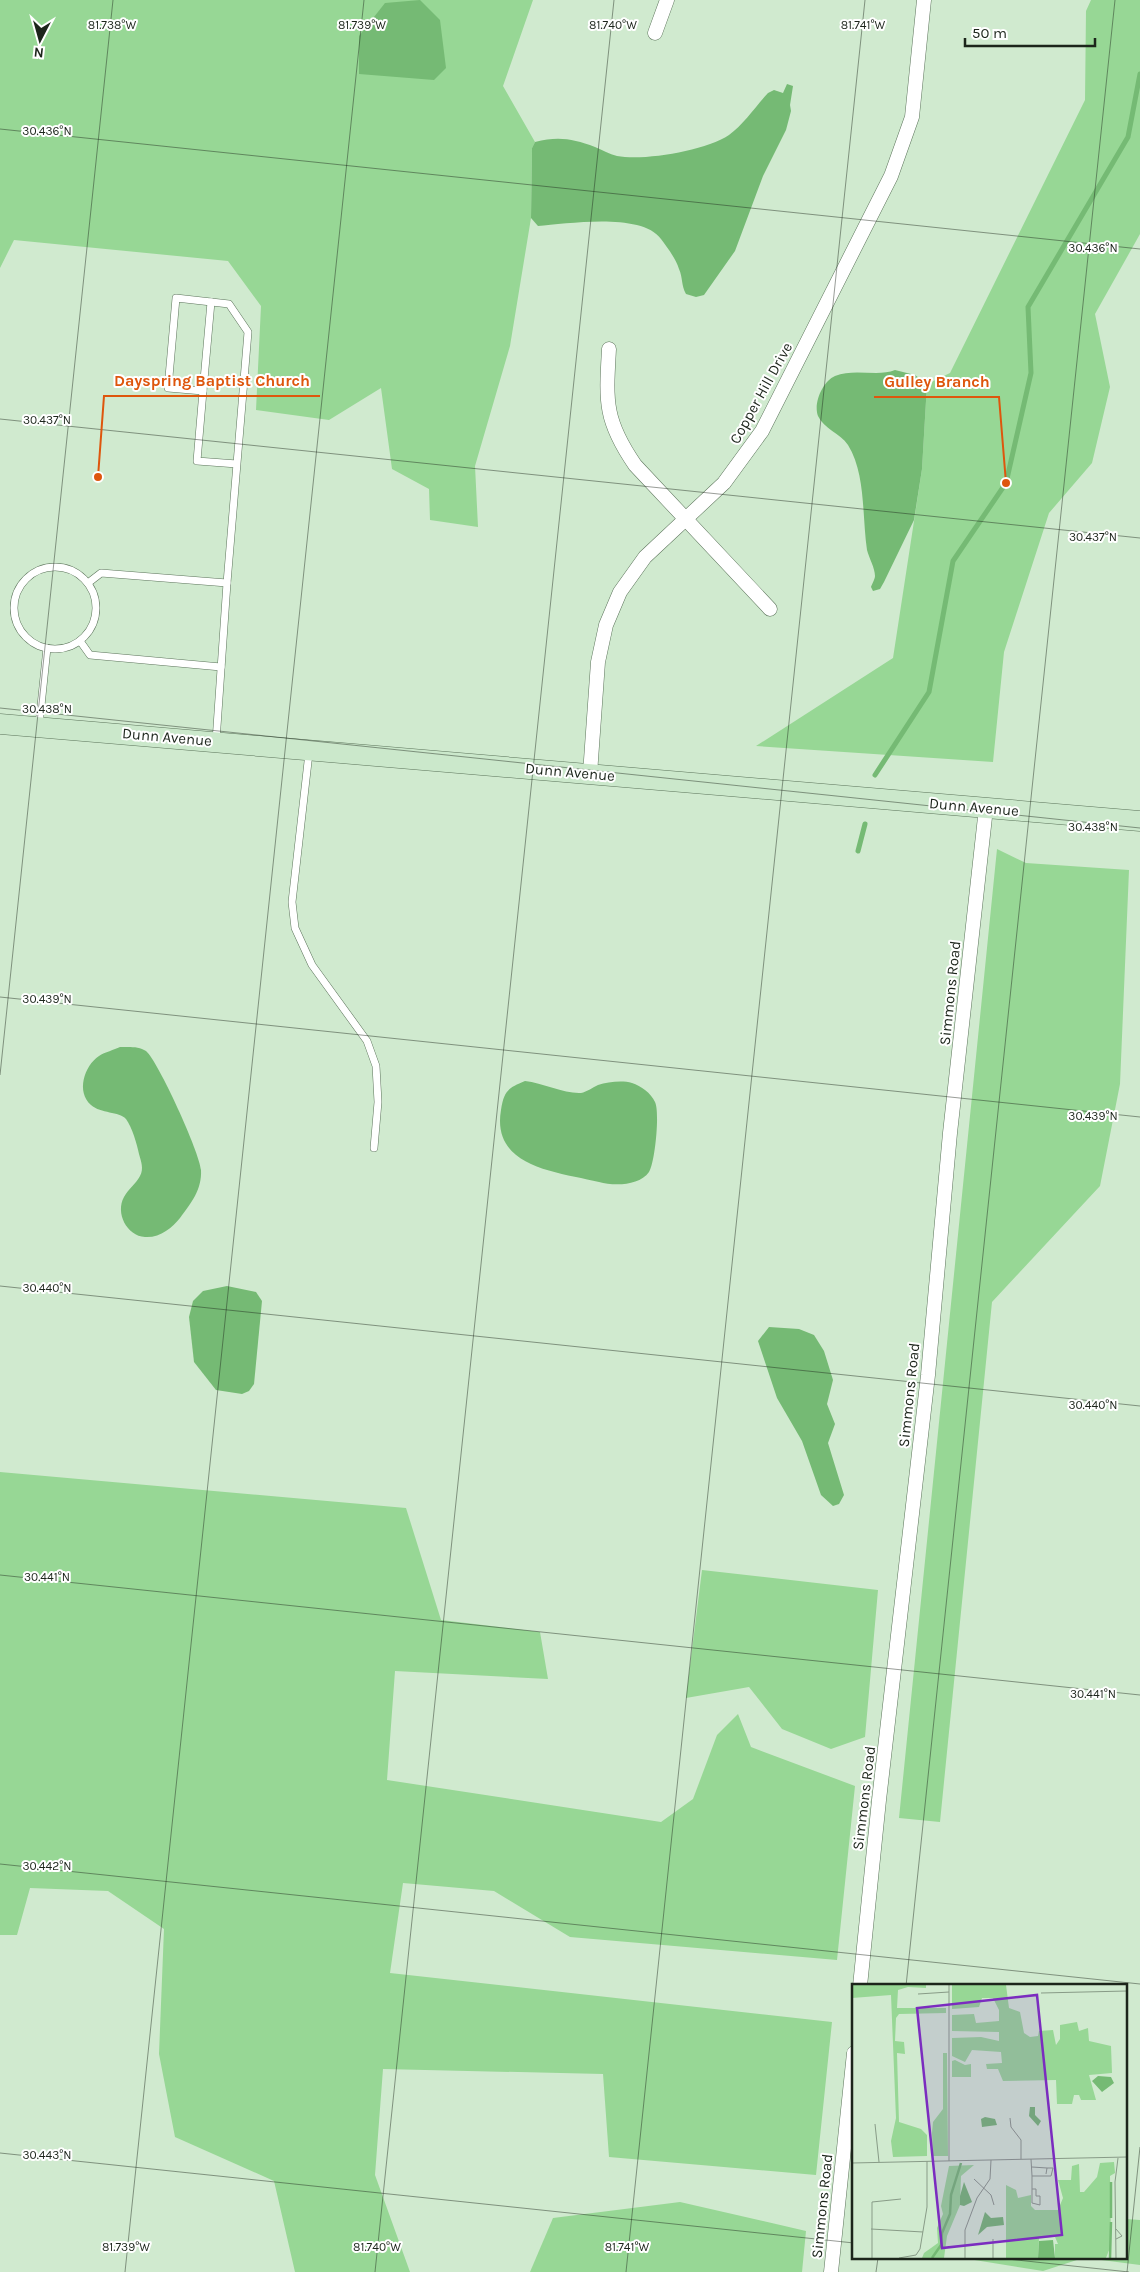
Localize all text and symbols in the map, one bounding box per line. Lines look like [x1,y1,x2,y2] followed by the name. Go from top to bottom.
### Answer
[15,15,65,65] north arrow
[965,15,1095,47] scale bar
[88,18,136,32] text: 81.738°W
[338,18,386,32] text: 81.739°W
[589,18,637,32] text: 81.740°W
[841,18,886,32] text: 81.741°W
[972,24,1007,42] text: 50 m
[33,43,45,61] text: N
[22,124,72,138] text: 30.436°N
[1068,241,1118,255] text: 30.436°N
[726,339,796,447] street label: Copper Hill Drive
[104,365,320,396] callout: Dayspring Baptist Church
[874,366,999,397] callout: Gulley Branch
[114,371,310,390] text: Dayspring Baptist Church
[884,372,990,391] text: Gulley Branch
[23,413,71,427] text: 30.437°N
[1069,530,1117,544] text: 30.437°N
[22,702,72,716] text: 30.438°N
[121,724,213,750] street label: Dunn Avenue
[524,759,616,785] street label: Dunn Avenue
[928,794,1020,820] street label: Dunn Avenue
[1068,820,1118,834] text: 30.438°N
[936,940,964,1046] street label: Simmons Road
[22,992,72,1006] text: 30.439°N
[1068,1109,1118,1123] text: 30.439°N
[22,1281,72,1295] text: 30.440°N
[895,1342,923,1448] street label: Simmons Road
[1068,1398,1118,1412] text: 30.440°N
[24,1570,70,1584] text: 30.441°N
[1070,1687,1116,1701] text: 30.441°N
[849,1745,879,1851] street label: Simmons Road
[22,1859,72,1873] text: 30.442°N
[852,1984,1128,2260] inset map
[22,2148,72,2162] text: 30.443°N
[808,2153,836,2259] street label: Simmons Road
[102,2240,150,2254] text: 81.739°W
[353,2240,401,2254] text: 81.740°W
[605,2240,650,2254] text: 81.741°W

